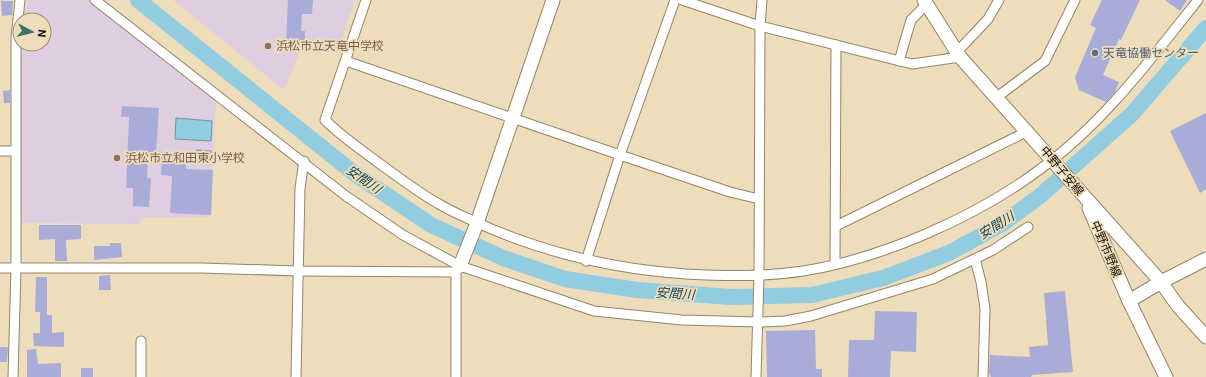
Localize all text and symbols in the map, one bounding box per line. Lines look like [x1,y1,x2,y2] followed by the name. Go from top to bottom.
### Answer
[12,12,52,52] north arrow
[34,29,48,38] text: N
[276,39,384,53] place label: 浜松市立天竜中学校
[263,41,273,51] marker: 浜松市立天竜中学校
[1103,46,1199,60] place label: 天竜協働センター
[1090,48,1100,58] marker: 天竜協働センター
[1037,144,1087,198] street label: 中野子安線
[125,151,245,165] place label: 浜松市立和田東小学校
[112,153,122,163] marker: 浜松市立和田東小学校
[343,162,386,198] water label: 安間川
[976,208,1018,242] water label: 安間川
[1088,219,1124,279] street label: 中野市野線
[655,285,697,302] water label: 安間川

